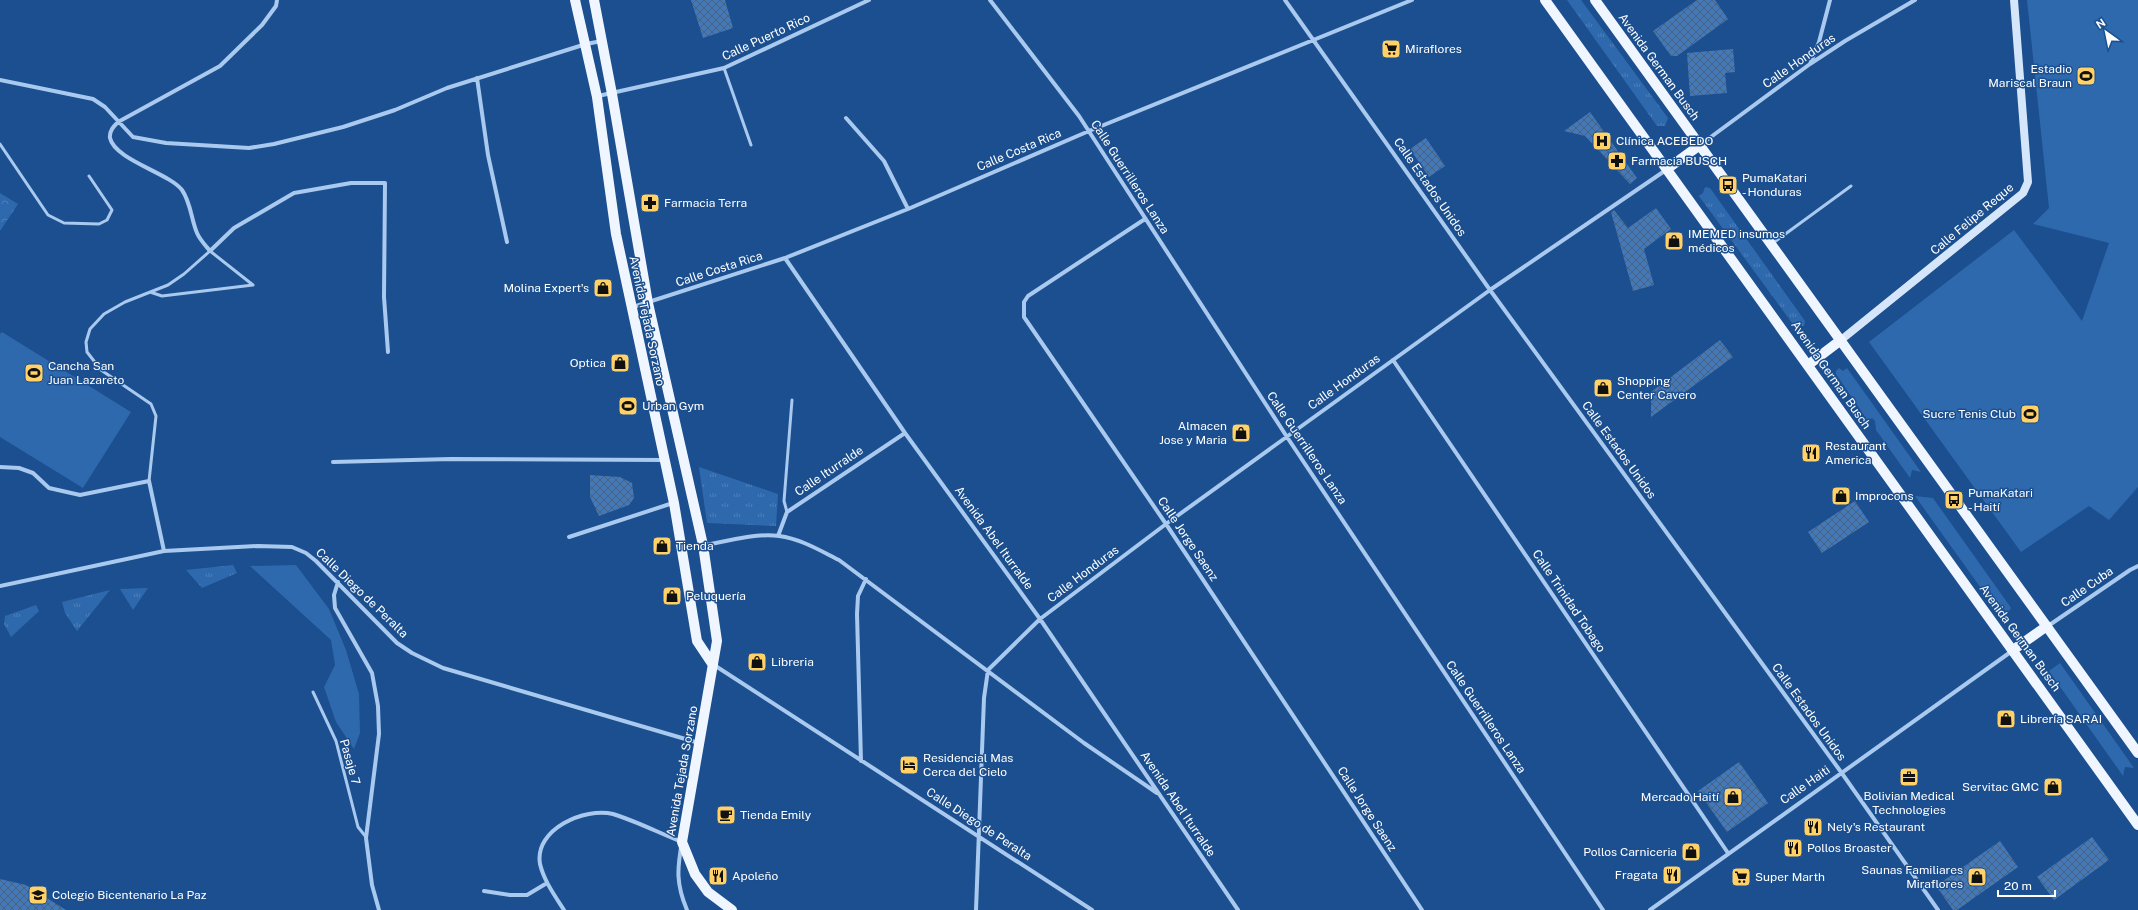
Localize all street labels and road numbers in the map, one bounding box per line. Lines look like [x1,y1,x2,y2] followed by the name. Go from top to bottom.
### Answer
[720,10,812,64] street label: Calle Puerto Rico
[1616,11,1703,123] street label: Avenida German Busch
[1760,31,1838,91] street label: Calle Honduras
[1088,117,1172,237] street label: Calle Guerrilleros Lanza
[975,126,1063,174] street label: Calle Costa Rica
[1391,135,1469,239] street label: Calle Estados Unidos
[1928,180,2016,258] street label: Calle Felipe Reque
[674,248,764,290] street label: Calle Costa Rica
[626,255,668,387] street label: Avenida Tejada Sorzano
[1788,318,1874,432] street label: Avenida German Busch
[1305,351,1383,413] street label: Calle Honduras
[1264,389,1350,507] street label: Calle Guerrilleros Lanza
[1579,399,1659,501] street label: Calle Estados Unidos
[792,443,866,499] street label: Calle Iturralde
[952,484,1036,593] street label: Avenida Abel Iturralde
[1155,494,1221,584] street label: Calle Jorge Saenz
[1045,543,1121,605] street label: Calle Honduras
[313,545,411,641] street label: Calle Diego de Peralta
[1530,547,1609,655] street label: Calle Trinidad Tobago
[2058,564,2116,610] street label: Calle Cuba
[1977,582,2064,694] street label: Avenida German Busch
[1443,658,1529,776] street label: Calle Guerrilleros Lanza
[1769,661,1849,763] street label: Calle Estados Unidos
[664,704,700,837] street label: Avenida Tejada Sorzano
[337,738,363,786] street label: Pasaje 7
[1137,749,1219,860] street label: Avenida Abel Iturralde
[1777,763,1833,807] street label: Calle Haiti
[1334,764,1400,854] street label: Calle Jorge Saenz
[924,785,1034,863] street label: Calle Diego de Peralta

